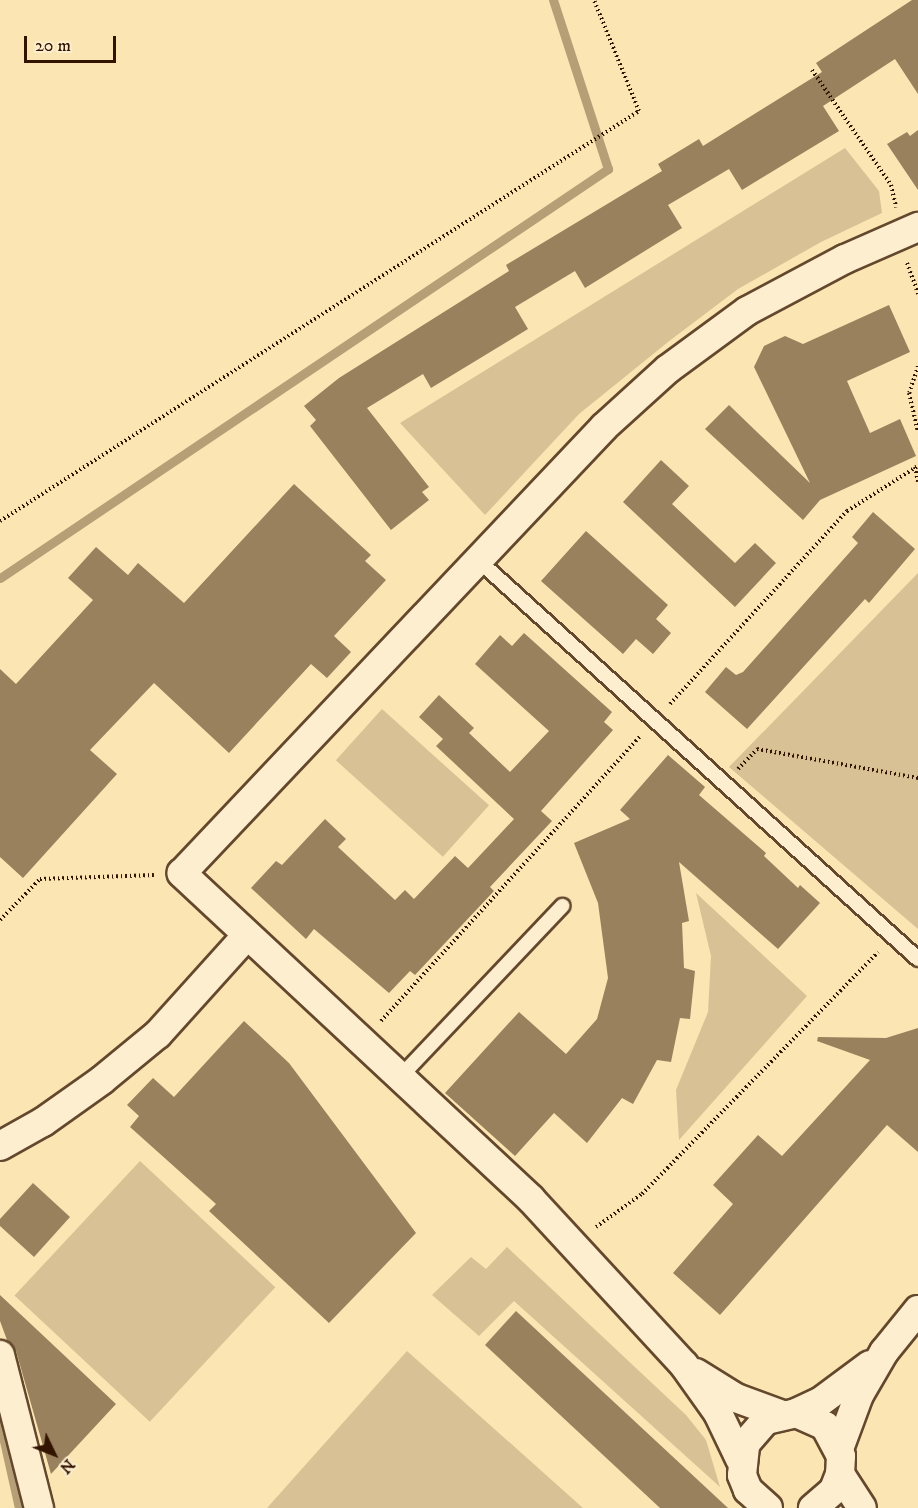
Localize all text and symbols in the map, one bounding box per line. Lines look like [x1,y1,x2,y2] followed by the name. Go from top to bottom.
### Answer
[27,24,118,62] scale bar
[35,35,71,57] text: 20 m
[24,1424,84,1484] north arrow
[55,1455,79,1478] text: N

